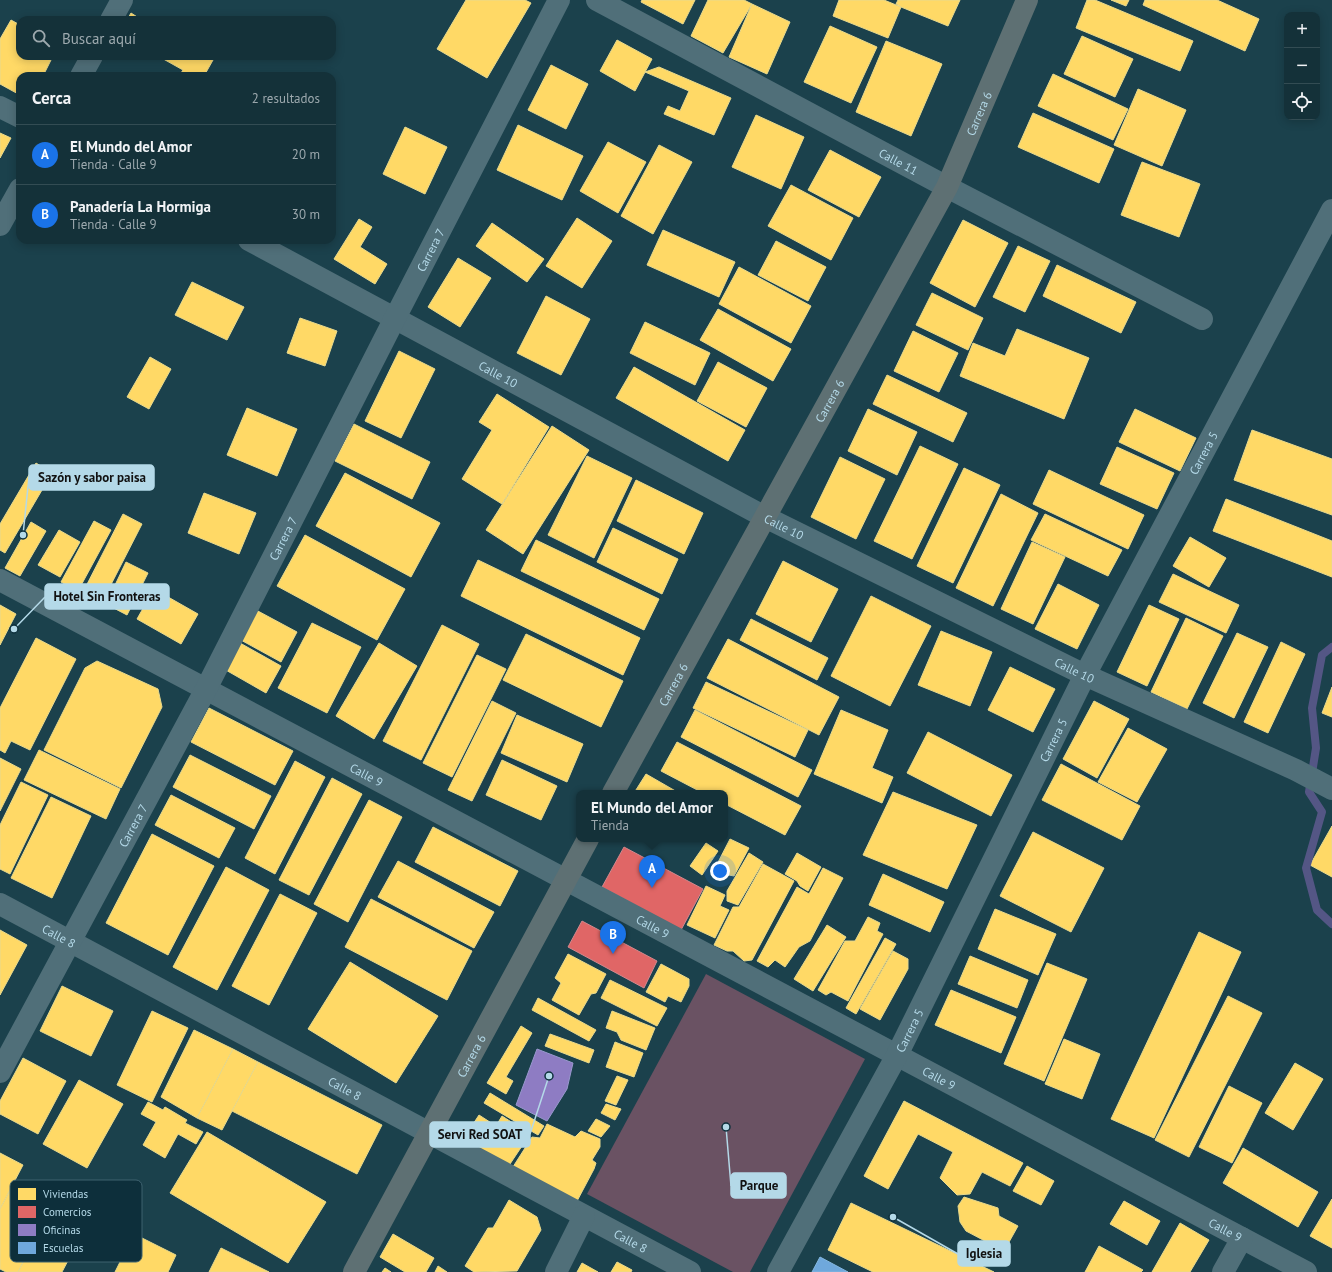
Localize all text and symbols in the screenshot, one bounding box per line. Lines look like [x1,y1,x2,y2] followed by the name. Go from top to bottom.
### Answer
[1284,12,1320,120] map controls
[1284,12,1320,48] button: +
[16,16,336,60] search box
[30,27,52,49] icon: search
[62,29,136,48] text: Buscar aquí
[1284,48,1320,84] button: −
[1284,84,1320,120] button: locate
[32,87,71,109] text: Cerca
[962,89,995,138] street label: Carrera 6
[252,90,320,107] text: 2 resultados
[70,137,192,156] text: El Mundo del Amor
[877,145,921,178] street label: Calle 11
[41,146,49,163] text: A
[292,146,320,163] text: 20 m
[70,156,157,173] text: Tienda · Calle 9
[70,197,211,216] text: Panadería La Hormiga
[41,206,49,223] text: B
[292,206,320,223] text: 30 m
[70,216,157,233] text: Tienda · Calle 9
[413,226,448,274] street label: Carrera 7
[476,357,521,391] street label: Calle 10
[811,377,847,425] street label: Carrera 6
[1185,429,1221,477] street label: Carrera 5
[29,465,154,490] callout: Sazón y sabor paisa
[38,469,146,486] text: Sazón y sabor paisa
[762,510,807,543] street label: Calle 10
[265,514,300,563] street label: Carrera 7
[45,584,169,609] callout: Hotel Sin Fronteras
[53,588,161,605] text: Hotel Sin Fronteras
[1052,654,1097,686] street label: Calle 10
[655,660,691,708] street label: Carrera 6
[1036,716,1070,764] street label: Carrera 5
[348,759,386,789] street label: Calle 9
[576,790,728,842] popup
[591,798,713,817] text: El Mundo del Amor
[115,801,150,850] street label: Carrera 7
[591,817,629,834] text: Tienda
[639,855,665,888] pin: A
[710,861,730,881] your location
[634,911,672,941] street label: Calle 9
[40,921,78,951] street label: Calle 8
[600,921,626,954] pin: B
[892,1006,926,1055] street label: Carrera 5
[453,1031,489,1080] street label: Carrera 6
[920,1063,958,1093] street label: Calle 9
[326,1073,364,1103] street label: Calle 8
[430,1122,530,1147] callout: Servi Red SOAT
[438,1126,523,1143] text: Servi Red SOAT
[731,1173,786,1198] callout: Parque
[740,1177,779,1194] text: Parque
[10,1180,142,1262] legend
[42,1187,88,1201] text: Viviendas
[43,1205,92,1219] text: Comercios
[1206,1214,1245,1244] street label: Calle 9
[43,1223,81,1237] text: Oficinas
[612,1225,650,1255] street label: Calle 8
[43,1241,84,1255] text: Escuelas
[958,1241,1010,1266] callout: Iglesia
[966,1245,1002,1262] text: Iglesia

